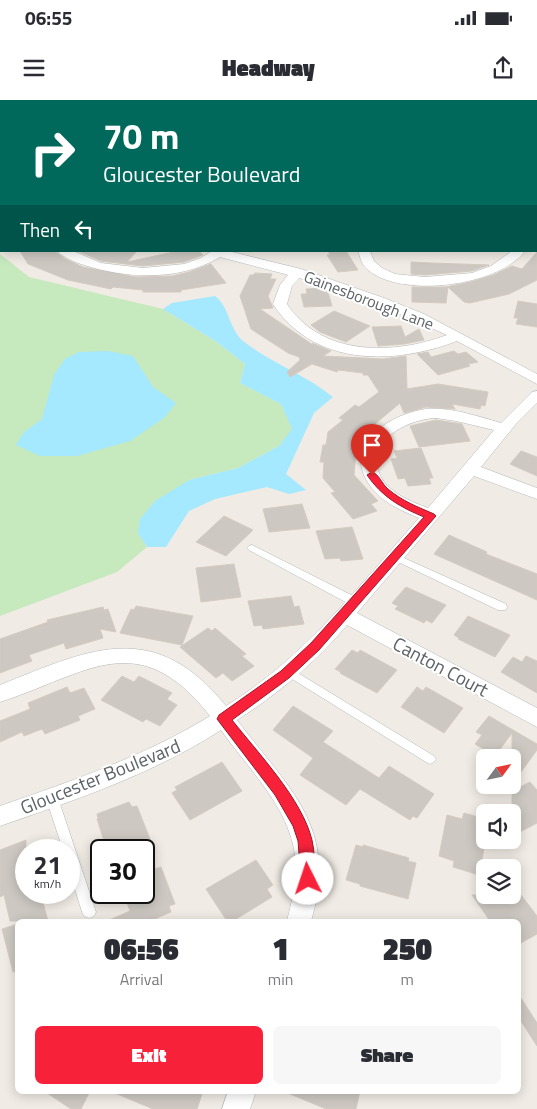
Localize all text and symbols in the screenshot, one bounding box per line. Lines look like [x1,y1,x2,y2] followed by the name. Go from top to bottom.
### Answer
[25,3,72,32] text: 06:55
[222,51,315,85] text: Headway
[20,54,48,82] icon: menu
[489,54,517,82] icon: share
[103,109,179,163] text: 70 m
[20,120,85,185] icon: right
[103,157,300,191] text: Gloucester Boulevard
[20,215,60,244] text: Then
[70,215,98,243] icon: left
[301,264,437,336] street label: Gainesborough Lane
[351,424,393,475] pin
[358,431,386,459] icon: arrive
[388,629,494,704] street label: Canton Court
[16,731,184,821] street label: Gloucester Boulevard
[476,749,521,794] north arrow
[476,749,521,904] map controls
[476,804,521,849] button: sound
[90,839,155,904] speed limit sign: 30
[33,846,62,884] text: 21
[281,852,333,904] position arrow
[476,859,521,904] button: layers
[34,874,61,893] text: km/h
[104,926,179,972] text: 06:56
[272,926,289,972] text: 1
[382,926,432,972] text: 250
[120,967,163,991] text: Arrival
[268,967,293,991] text: min
[400,967,414,991] text: m
[35,1026,263,1084] button: Exit
[273,1026,501,1084] button: Share

